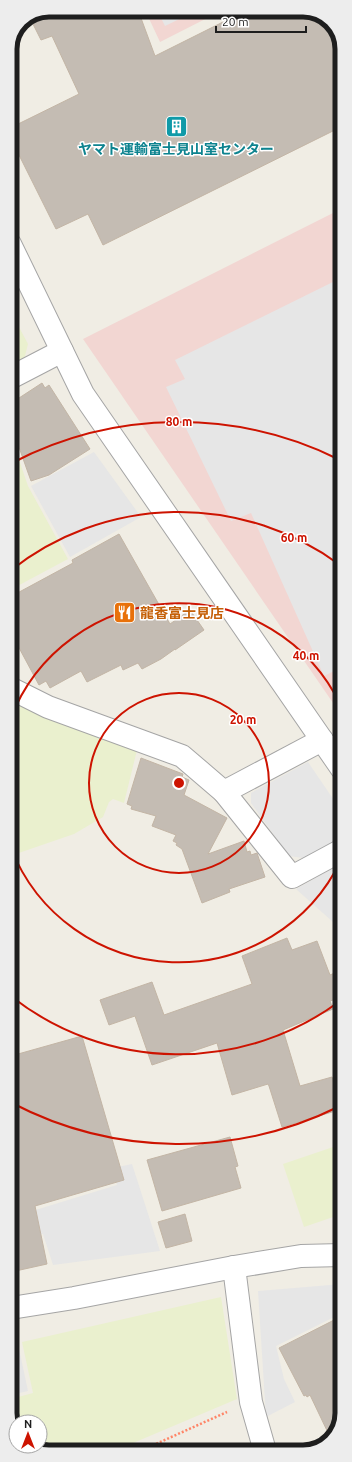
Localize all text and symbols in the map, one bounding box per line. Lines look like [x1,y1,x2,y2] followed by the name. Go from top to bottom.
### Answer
[216,8,306,34] scale bar
[222,15,249,28] text: 20 m
[163,114,189,140] building icon: ヤマト運輸富士見山室センター
[78,141,274,157] place label: ヤマト運輸富士見山室センター
[166,415,192,428] text: 80 m
[281,531,307,544] text: 60 m
[112,600,138,626] restaurant icon: 龍香富士見店
[140,605,224,621] place label: 龍香富士見店
[293,649,319,662] text: 40 m
[230,713,256,726] text: 20 m
[172,776,186,790] centre of rings
[8,1414,48,1454] north arrow
[24,1418,32,1430] text: N

